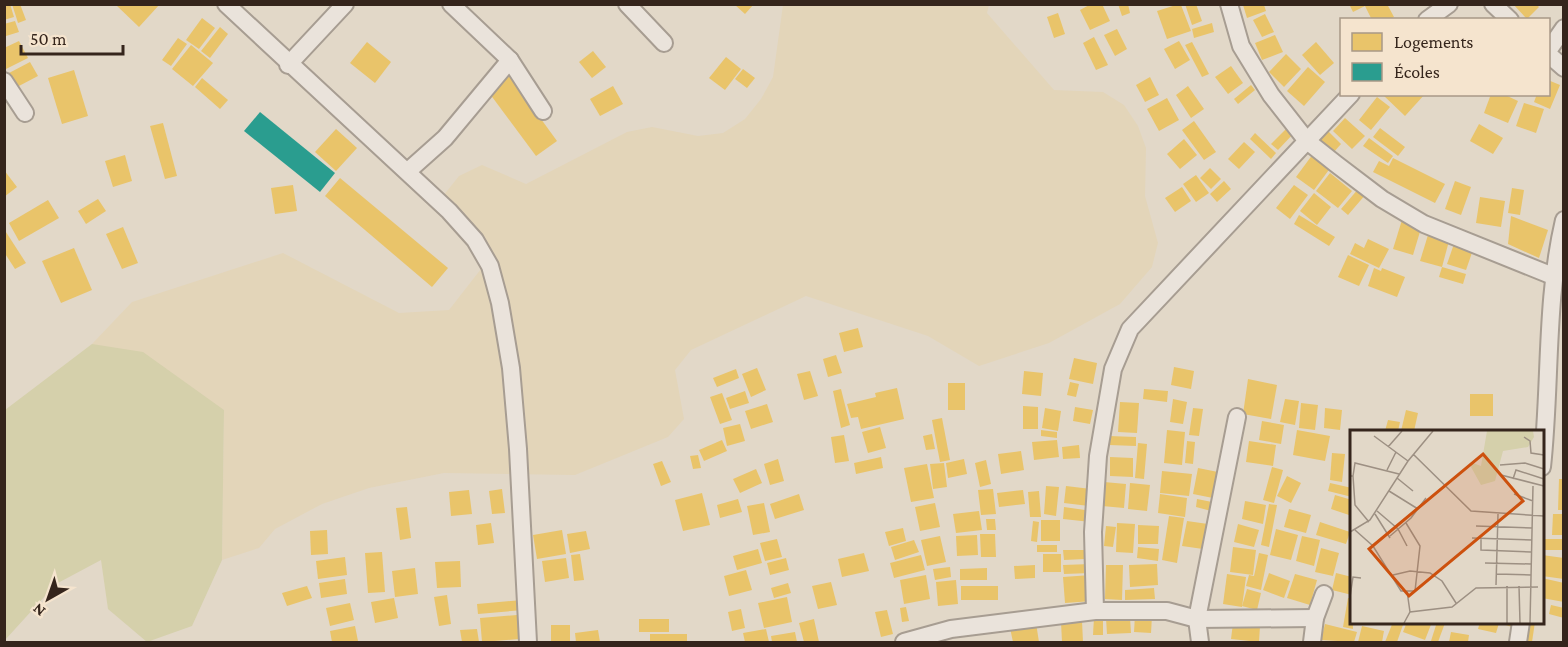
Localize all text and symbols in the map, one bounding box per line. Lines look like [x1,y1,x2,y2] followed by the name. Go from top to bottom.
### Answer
[21,18,123,56] scale bar
[1340,18,1550,96] legend
[30,29,67,49] text: 50 m
[1394,32,1473,52] text: Logements
[1394,62,1440,82] text: Écoles
[1350,430,1544,623] inset map
[18,569,78,629] north arrow
[29,600,48,620] text: N

